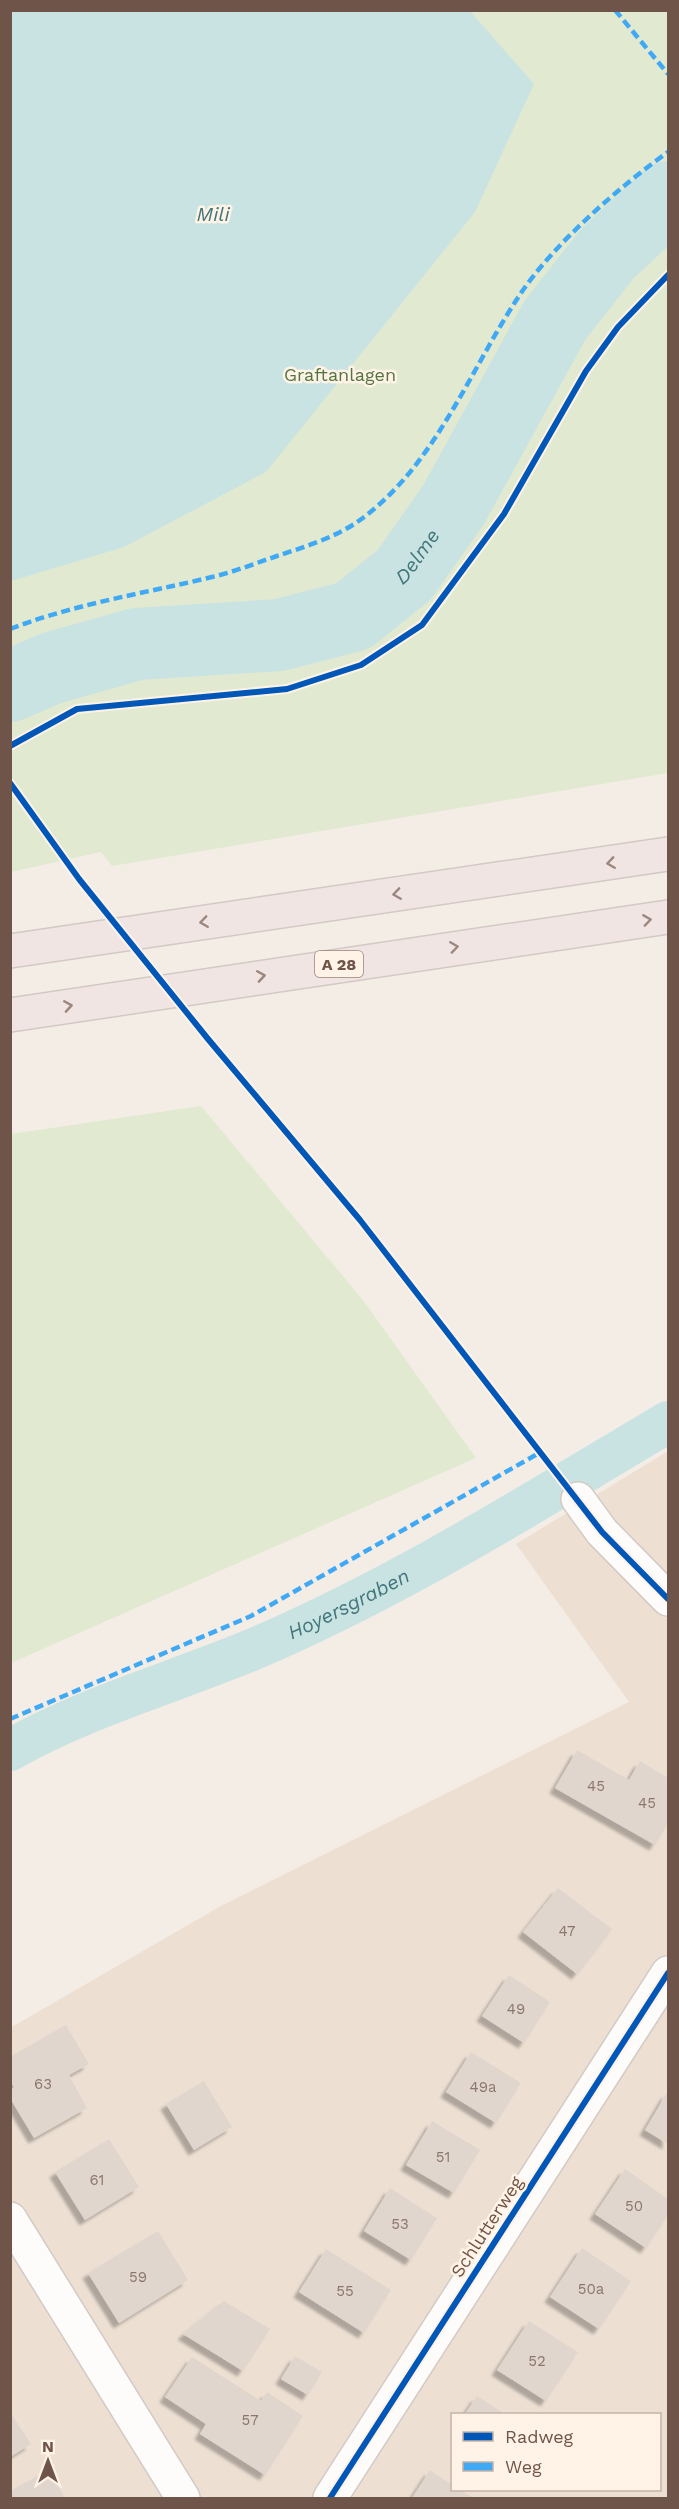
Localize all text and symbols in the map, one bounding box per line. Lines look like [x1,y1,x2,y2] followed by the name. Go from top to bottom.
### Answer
[196,202,230,226] water label: Mili
[284,364,396,385] park label: Graftanlagen
[390,524,445,589] water label: Delme
[606,856,615,868] one-way arrow
[392,888,402,900] one-way arrow
[642,915,652,927] one-way arrow
[199,916,209,928] one-way arrow
[449,942,459,954] one-way arrow
[315,951,363,977] road number: A 28
[256,971,266,983] one-way arrow
[64,1000,73,1012] one-way arrow
[284,1563,413,1644] water label: Hoyersgraben
[587,1777,605,1795] house number: 45
[638,1794,656,1812] house number: 45
[559,1922,575,1940] house number: 47
[507,2000,525,2018] house number: 49
[34,2075,52,2093] house number: 63
[470,2078,497,2096] house number: 49a
[436,2148,450,2166] house number: 51
[90,2171,104,2189] house number: 61
[446,2172,527,2281] street label: Schlutterweg
[625,2197,643,2215] house number: 50
[391,2215,409,2233] house number: 53
[129,2268,147,2286] house number: 59
[578,2280,605,2298] house number: 50a
[336,2282,354,2300] house number: 55
[528,2352,546,2370] house number: 52
[241,2411,259,2429] house number: 57
[451,2413,661,2491] legend
[505,2426,574,2447] text: Radweg
[18,2431,78,2491] north arrow
[42,2437,54,2456] text: N
[505,2456,542,2477] text: Weg

